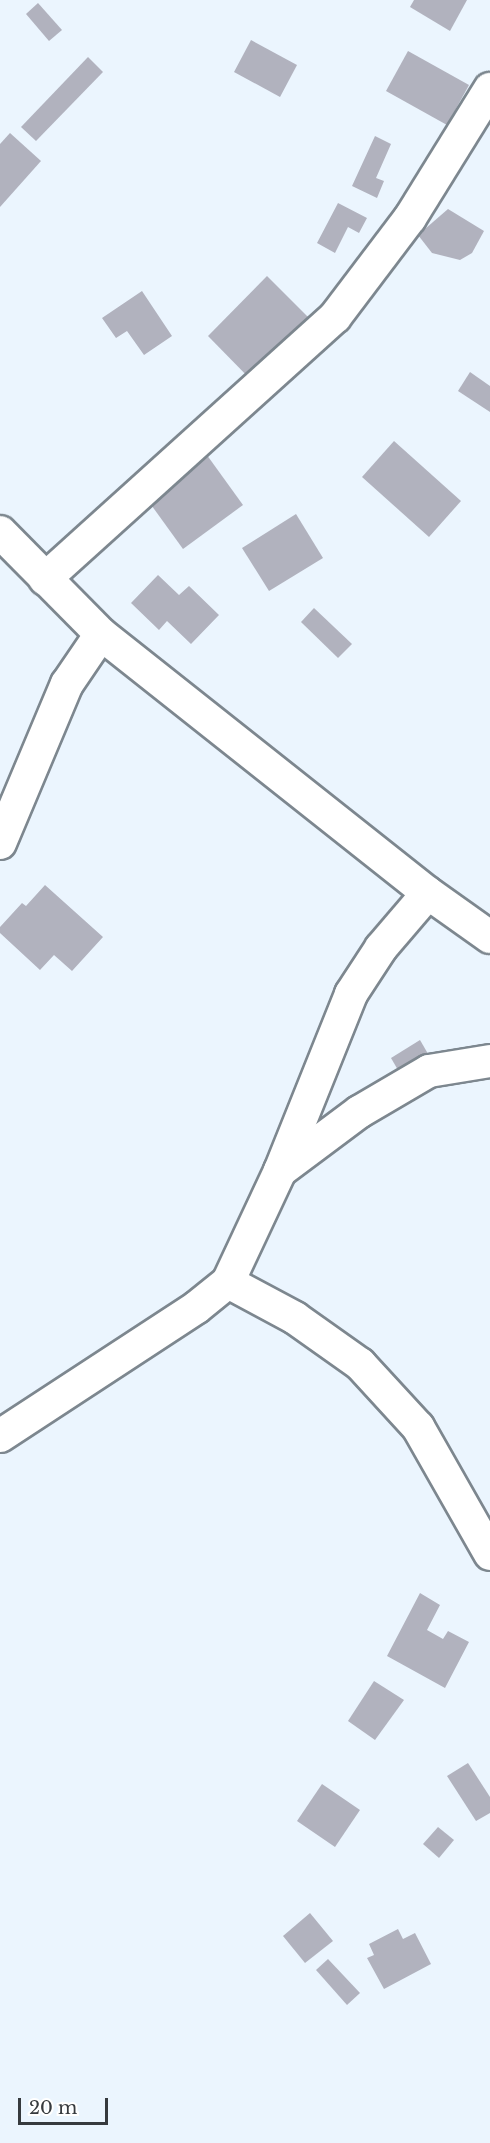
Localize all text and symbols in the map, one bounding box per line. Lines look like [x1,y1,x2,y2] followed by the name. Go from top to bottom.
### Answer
[21,2086,111,2124] scale bar
[29,2097,77,2119] text: 20 m

